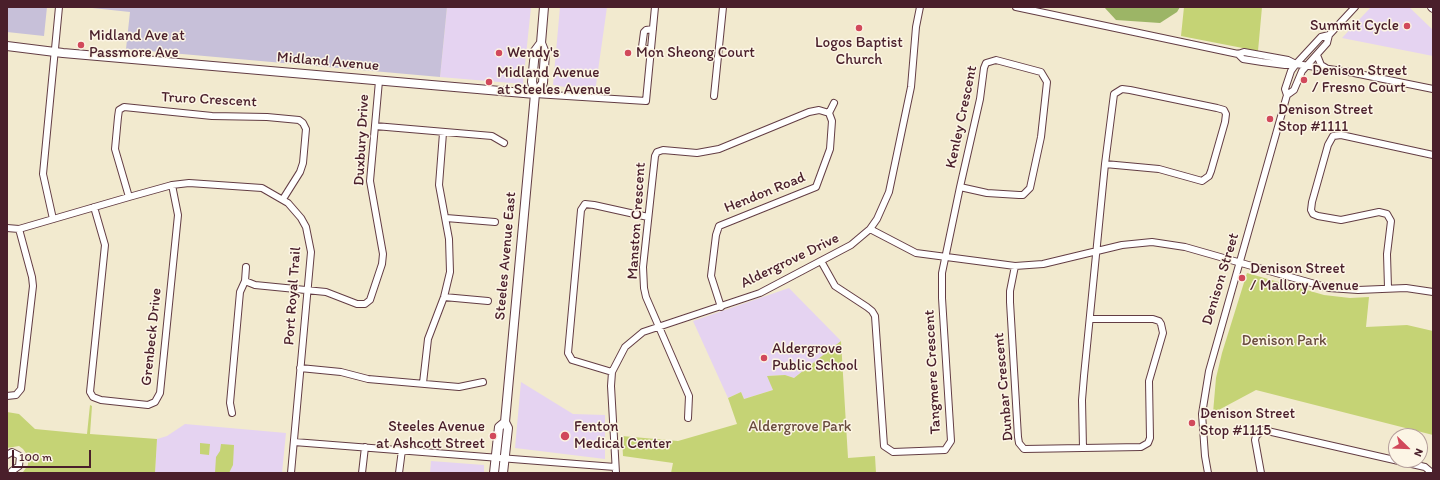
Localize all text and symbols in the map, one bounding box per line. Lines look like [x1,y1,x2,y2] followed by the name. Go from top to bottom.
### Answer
[1310,17,1399,35] place label: Summit Cycle
[1402,21,1412,31] marker: Summit Cycle
[854,23,864,33] marker: Logos Baptist Church
[89,27,185,62] place label: Midland Ave at Passmore Ave
[815,34,903,69] place label: Logos Baptist Church
[76,40,86,50] marker: Midland Ave at Passmore Ave
[507,44,560,62] place label: Wendy's
[636,44,755,62] place label: Mon Sheong Court
[494,48,504,58] marker: Wendy's
[623,48,633,58] marker: Mon Sheong Court
[276,49,380,75] street label: Midland Avenue
[1312,62,1407,97] place label: Denison Street / Fresno Court
[497,64,611,99] place label: Midland Avenue at Steeles Avenue
[942,64,982,170] street label: Kenley Crescent
[1299,75,1309,85] marker: Denison Street / Fresno Court
[484,77,494,87] marker: Midland Avenue at Steeles Avenue
[161,89,257,111] street label: Truro Crescent
[351,94,373,186] street label: Duxbury Drive
[1278,101,1373,136] place label: Denison Street Stop #1111
[1265,114,1275,124] marker: Denison Street Stop #1111
[624,162,650,280] street label: Manston Crescent
[722,169,808,217] street label: Hendon Road
[491,191,521,321] street label: Steeles Avenue East
[738,229,842,293] street label: Aldergrove Drive
[1198,231,1244,327] street label: Denison Street
[281,246,305,346] street label: Port Royal Trail
[1250,260,1359,295] place label: Denison Street / Mallory Avenue
[1237,273,1247,283] marker: Denison Street / Mallory Avenue
[138,287,166,387] street label: Grenbeck Drive
[921,309,945,435] street label: Tangmere Crescent
[990,332,1018,442] street label: Dunbar Crescent
[1241,332,1327,350] park label: Denison Park
[772,340,858,375] place label: Aldergrove Public School
[759,353,769,363] marker: Aldergrove Public School
[1200,405,1295,440] place label: Denison Street Stop #1115
[376,418,485,453] place label: Steeles Avenue at Ashcott Street
[574,418,671,453] place label: Fenton Medical Center
[748,418,852,436] park label: Aldergrove Park
[1187,418,1197,428] marker: Denison Street Stop #1115
[1388,428,1428,468] north arrow
[559,430,571,442] marker: Fenton Medical Center
[488,431,498,441] marker: Steeles Avenue at Ashcott Street
[14,442,93,468] scale bar
[1411,447,1426,458] text: N
[19,450,52,464] text: 100 m

